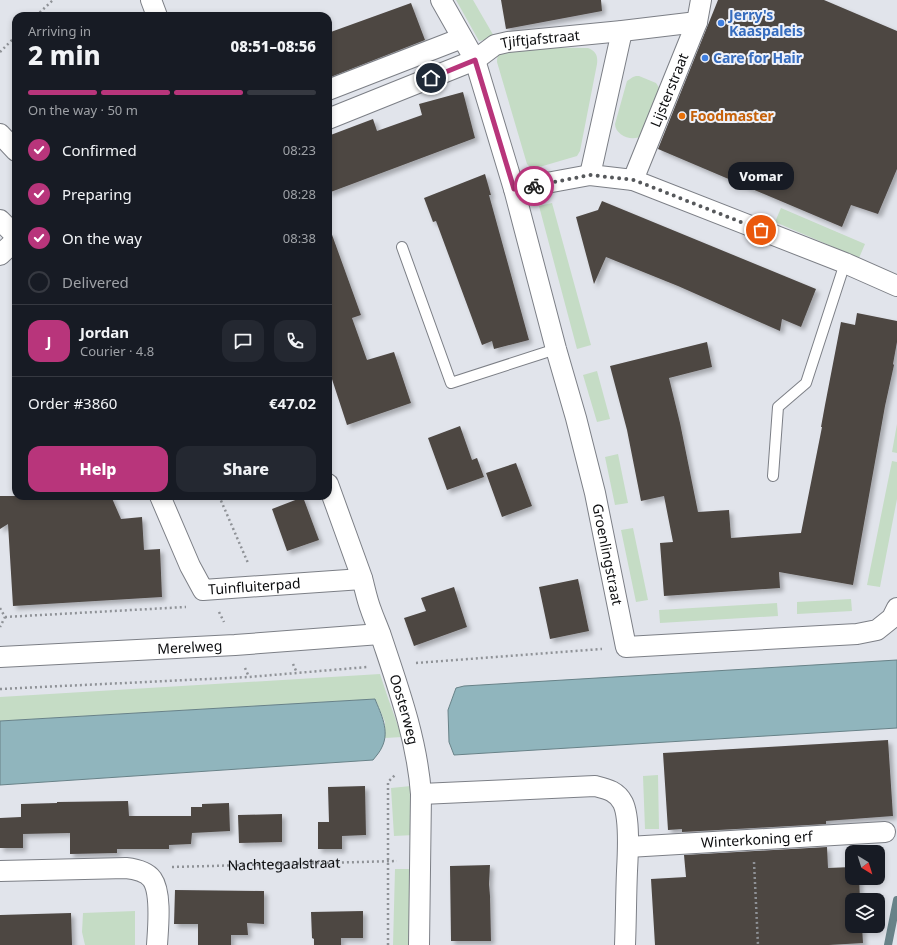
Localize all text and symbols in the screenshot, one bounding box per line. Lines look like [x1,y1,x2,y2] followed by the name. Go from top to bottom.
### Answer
[727,5,803,40] place label: Jerry's Kaaspaleis
[716,18,726,28] marker: Jerry's Kaaspaleis
[28,22,91,40] text: Arriving in
[499,25,580,52] street label: Tjiftjafstraat
[231,36,316,56] text: 08:51–08:56
[28,37,101,73] text: 2 min
[713,48,803,67] place label: Care for Hair
[645,50,692,130] street label: Lijsterstraat
[700,53,710,63] marker: Care for Hair
[414,61,448,95] pin
[420,67,442,89] icon: home
[28,101,138,119] text: On the way · 50 m
[690,106,775,125] place label: Foodmaster
[677,111,687,121] marker: Foodmaster
[28,139,50,161] icon: check
[62,140,137,160] text: Confirmed
[283,141,316,159] text: 08:23
[728,162,794,190] callout: Vomar
[514,166,554,206] courier
[739,167,783,185] text: Vomar
[523,175,545,197] icon: bike
[28,183,50,205] icon: check
[62,184,132,204] text: Preparing
[283,185,316,203] text: 08:28
[744,213,778,247] pin
[750,219,772,241] icon: bag
[28,227,50,249] icon: check
[62,228,142,248] text: On the way
[283,229,316,247] text: 08:38
[62,272,129,292] text: Delivered
[222,320,264,362] button: chat
[274,320,316,362] button: phone
[80,322,129,342] text: Jordan
[47,331,51,351] text: J
[80,342,154,360] text: Courier · 4.8
[28,393,117,413] text: Order #3860
[269,393,316,413] text: €47.02
[28,446,168,492] button: Help
[176,446,316,492] button: Share
[588,502,627,607] street label: Groenlingstraat
[208,573,301,599] street label: Tuinfluiterpad
[157,636,223,658] street label: Merelweg
[385,672,423,746] street label: Oosterweg
[700,826,814,852] street label: Winterkoning erf
[845,845,885,885] north arrow
[845,845,885,933] map controls
[227,853,341,875] street label: Nachtegaalstraat
[845,893,885,933] button: layers

